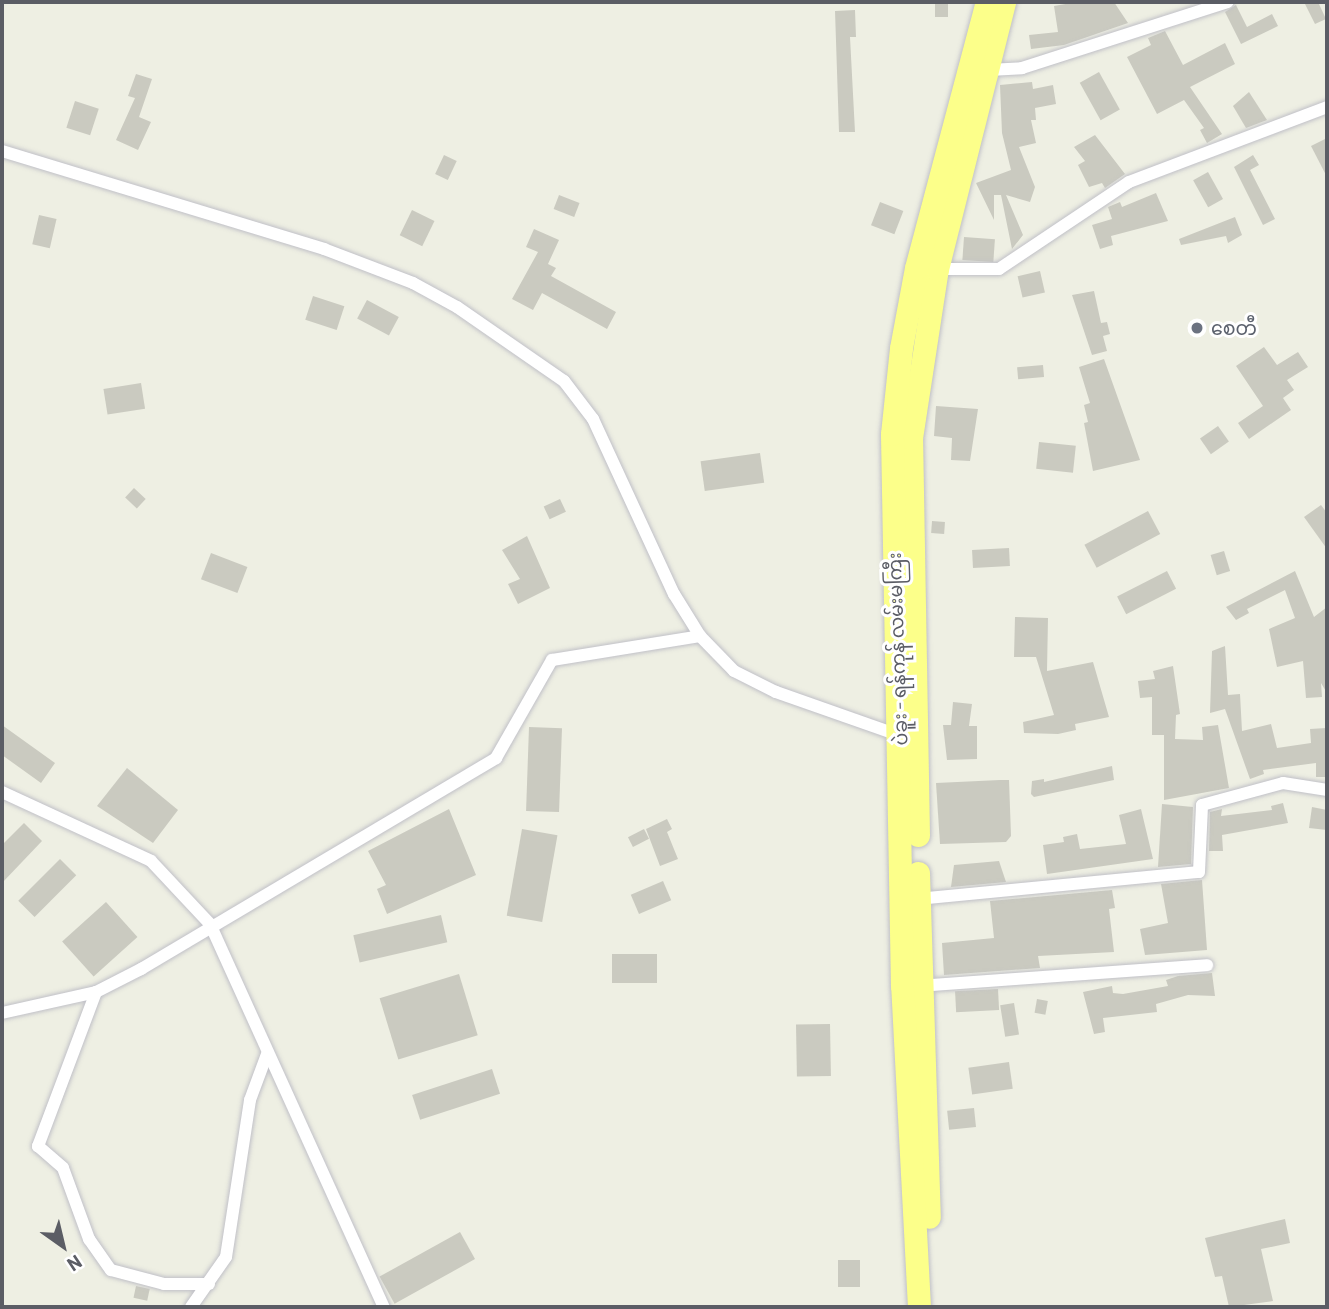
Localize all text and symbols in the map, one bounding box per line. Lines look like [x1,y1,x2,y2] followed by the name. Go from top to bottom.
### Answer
[1211,317,1257,339] place label: စေတီ
[1189,320,1205,336] marker: စေတီ
[882,552,912,746] street label: ပဲခူး - ရန်ကုန် လမ်းမကြီး
[28,1211,98,1281] north arrow
[63,1251,87,1277] text: N

